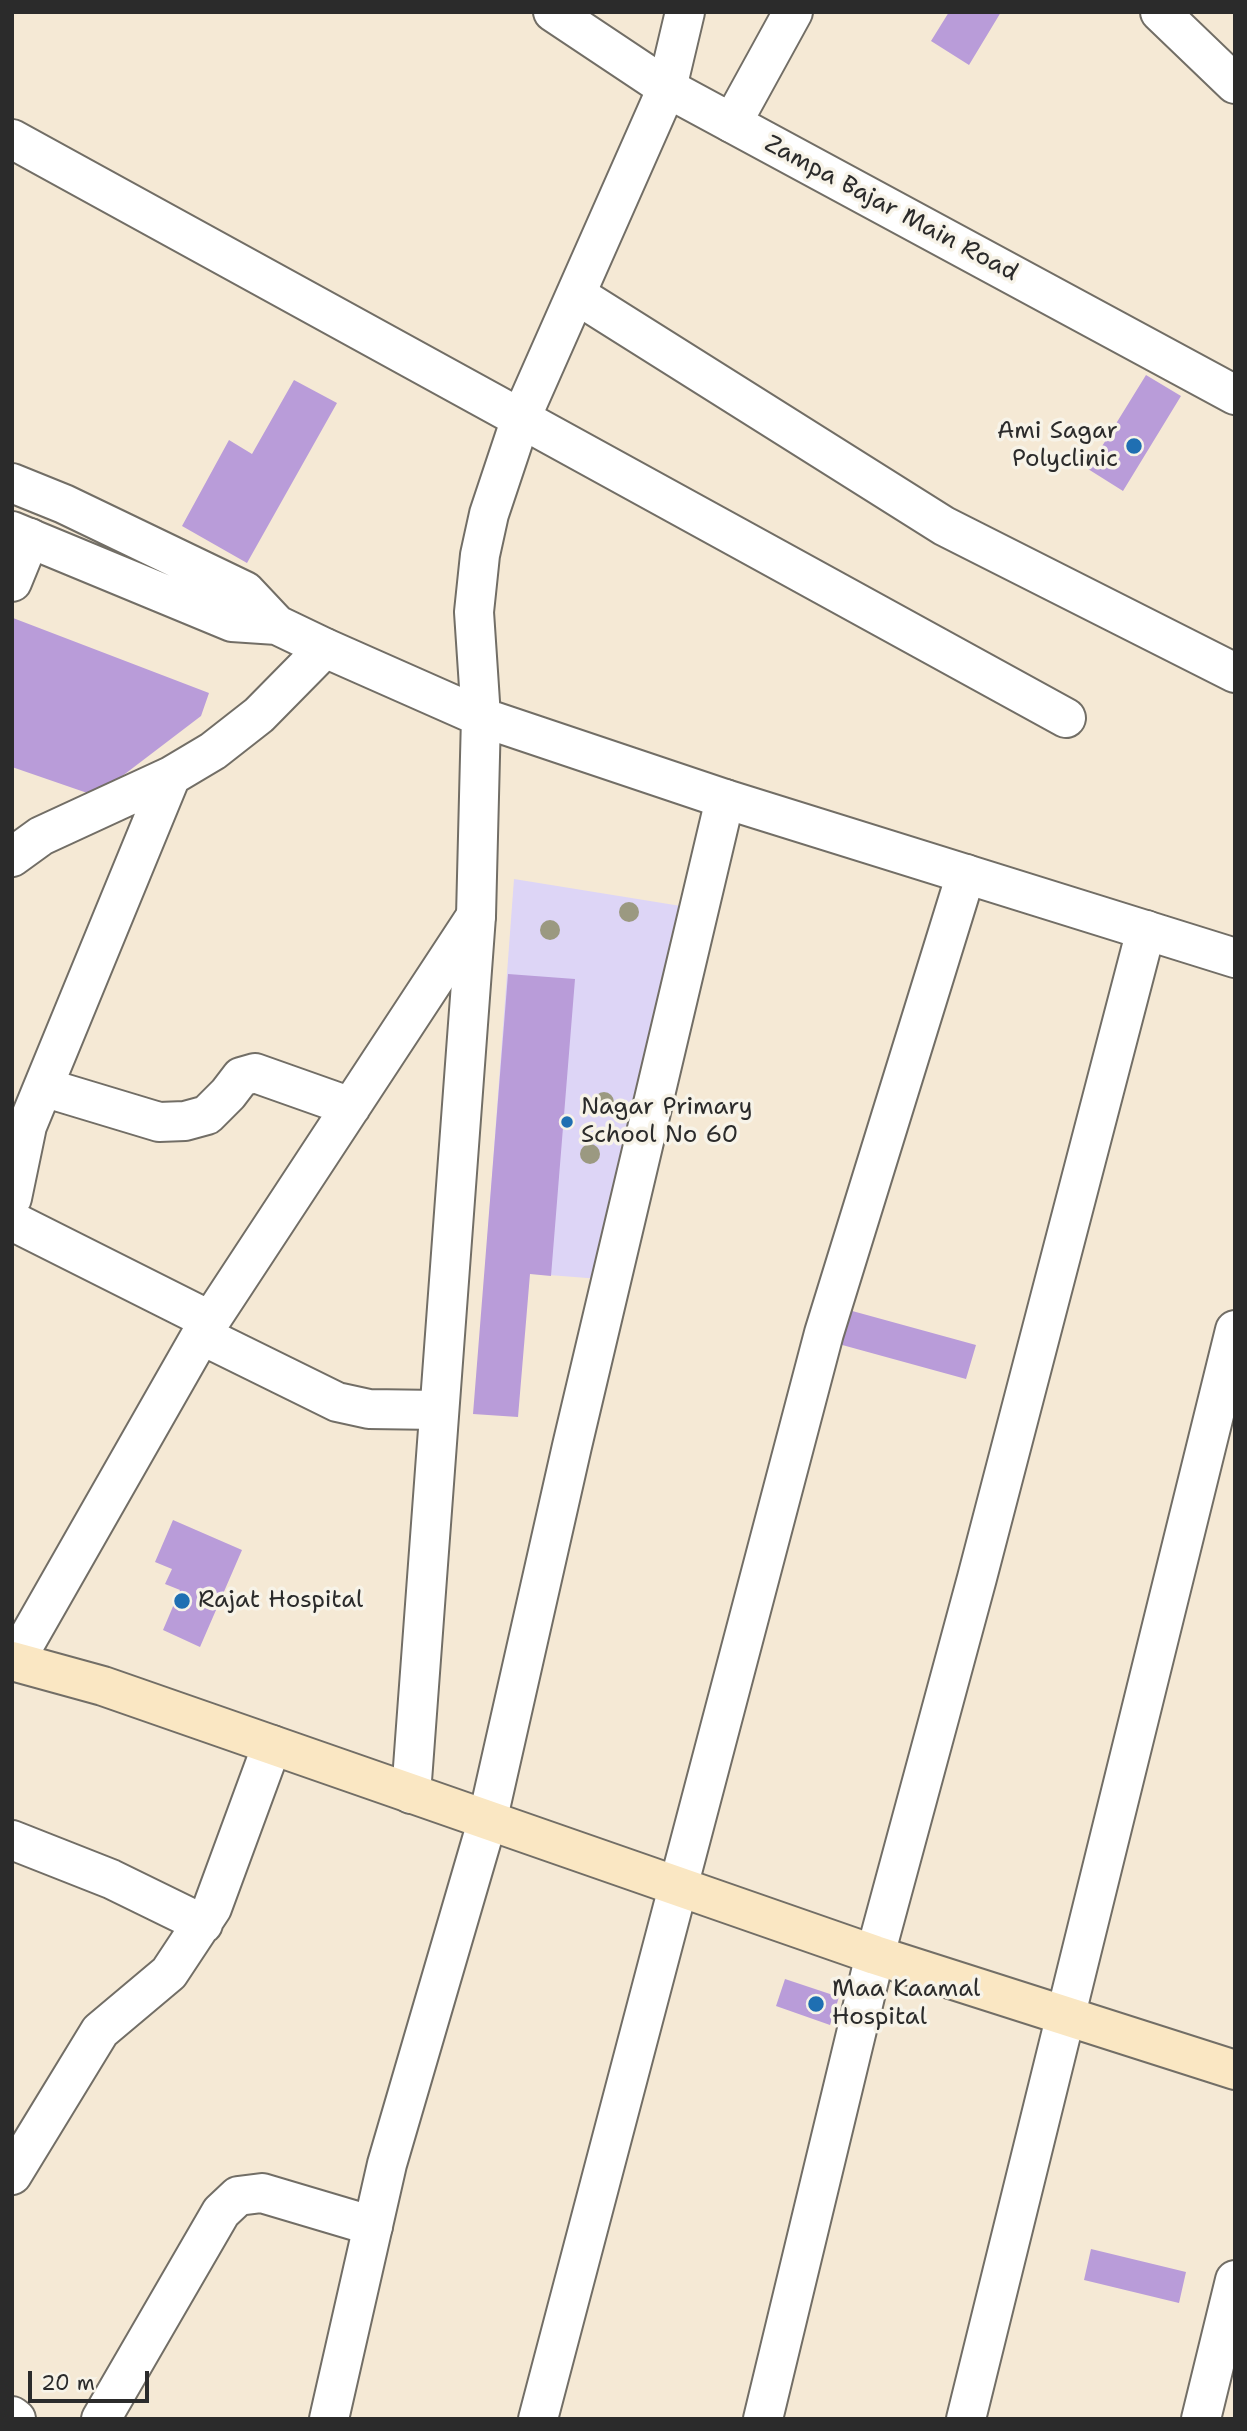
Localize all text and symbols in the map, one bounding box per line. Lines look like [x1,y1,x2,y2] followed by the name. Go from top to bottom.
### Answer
[759,130,1023,288] street label: Zampa Bajar Main Road
[997,418,1118,474] place label: Ami Sagar Polyclinic
[1124,436,1144,456] marker: Ami Sagar Polyclinic
[581,1094,753,1150] place label: Nagar Primary School No 60
[559,1114,575,1130] marker: Nagar Primary School No 60
[198,1587,363,1615] place label: Rajat Hospital
[172,1591,192,1611] marker: Rajat Hospital
[832,1976,980,2032] place label: Maa Kaamal Hospital
[806,1994,826,2014] marker: Maa Kaamal Hospital
[32,2358,152,2402] scale bar
[41,2369,95,2397] text: 20 m

